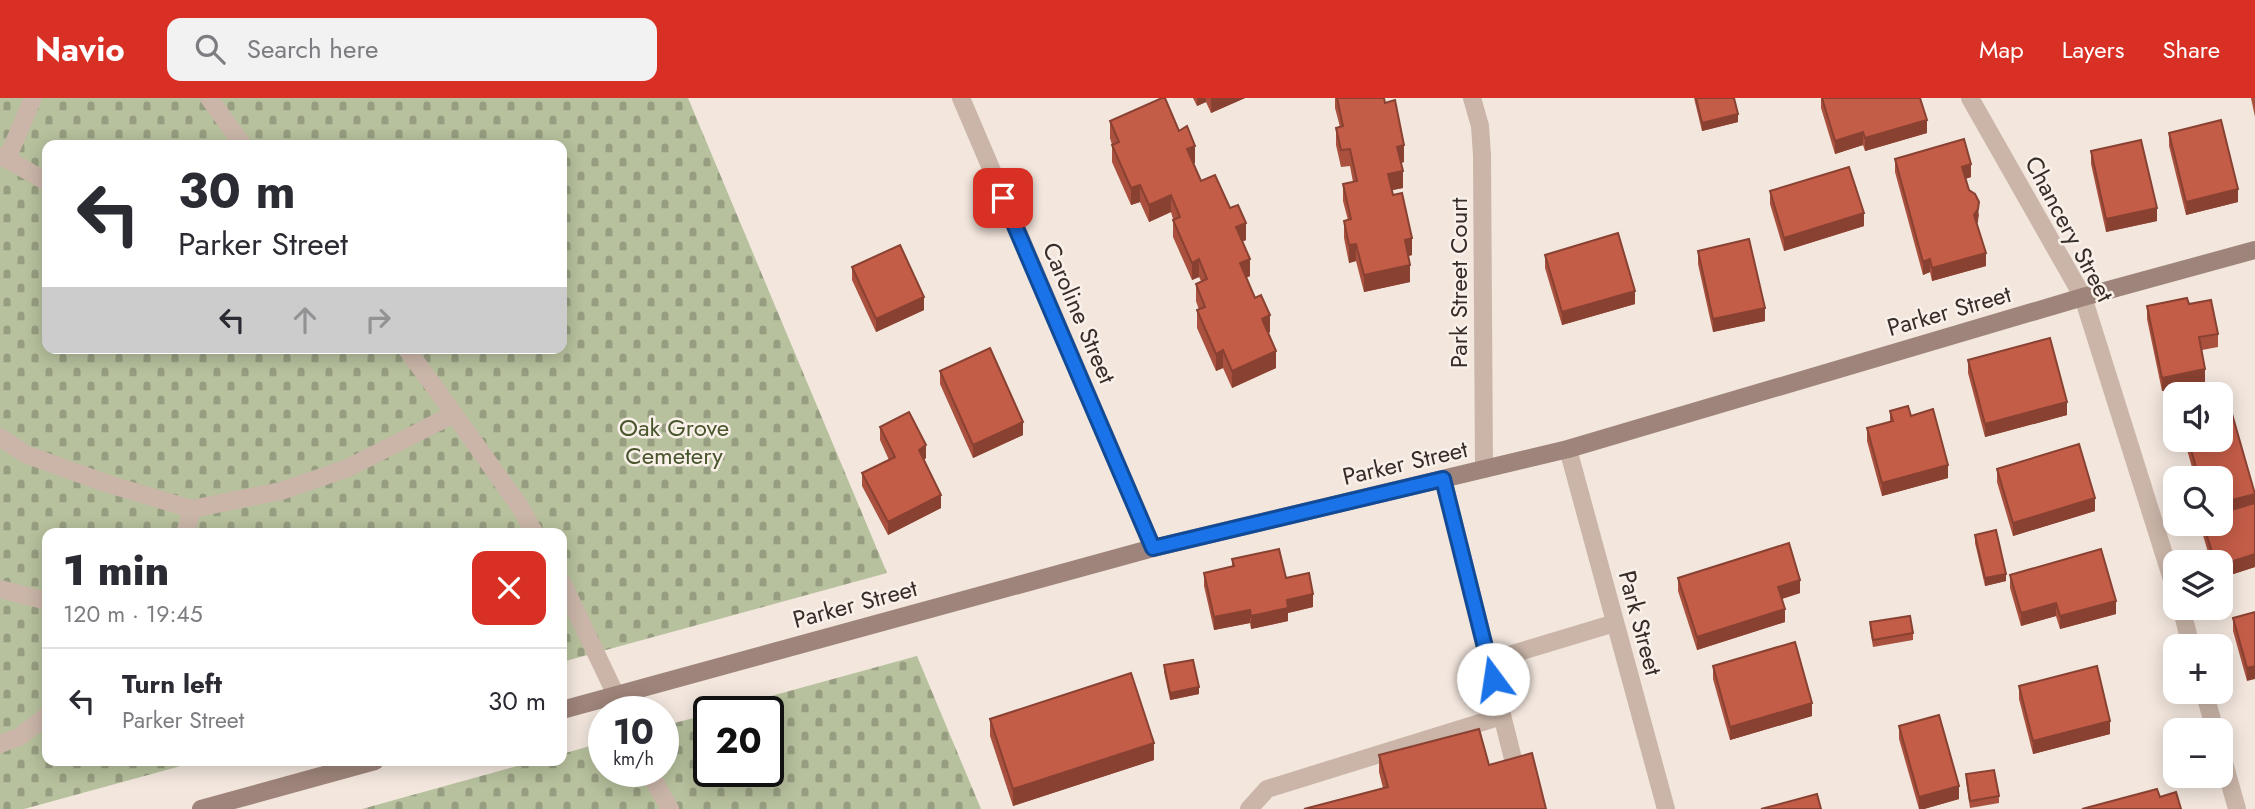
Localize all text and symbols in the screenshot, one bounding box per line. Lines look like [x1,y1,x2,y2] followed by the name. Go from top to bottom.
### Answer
[167,18,657,81] search box
[35,26,125,73] text: Navio
[191,30,229,68] icon: search
[247,30,378,68] text: Search here
[1979,32,2024,67] text: Map
[2062,32,2124,67] text: Layers
[2162,32,2220,67] text: Share
[2016,149,2123,308] street label: Chancery Street
[178,156,296,226] text: 30 m
[63,168,154,259] icon: left
[973,168,1033,228] pin
[984,179,1022,217] icon: arrive
[1441,197,1476,368] street label: Park Street Court
[178,221,348,267] text: Parker Street
[1034,237,1125,389] street label: Caroline Street
[1883,276,2015,345] street label: Parker Street
[213,301,251,339] icon: left
[286,301,324,339] icon: ahead
[359,301,397,339] icon: right
[2163,382,2233,788] map controls
[2163,382,2233,452] button: sound
[619,410,729,473] park label: Oak Grove Cemetery
[1339,431,1471,494] street label: Parker Street
[2163,466,2233,536] button: search
[63,540,169,601] text: 1 min
[2163,550,2233,620] button: layers
[472,551,546,625] button: close
[1610,567,1671,679] street label: Park Street
[789,570,921,637] street label: Parker Street
[63,597,203,631] text: 120 m · 19:45
[2163,634,2233,704] button: +
[1456,642,1530,716] position arrow
[122,665,222,703] text: Turn left
[63,682,101,720] icon: left
[488,682,546,720] text: 30 m
[693,696,784,787] speed limit sign: 20
[122,703,244,737] text: Parker Street
[613,707,654,757] text: 10
[2163,718,2233,788] button: −
[613,746,654,772] text: km/h

